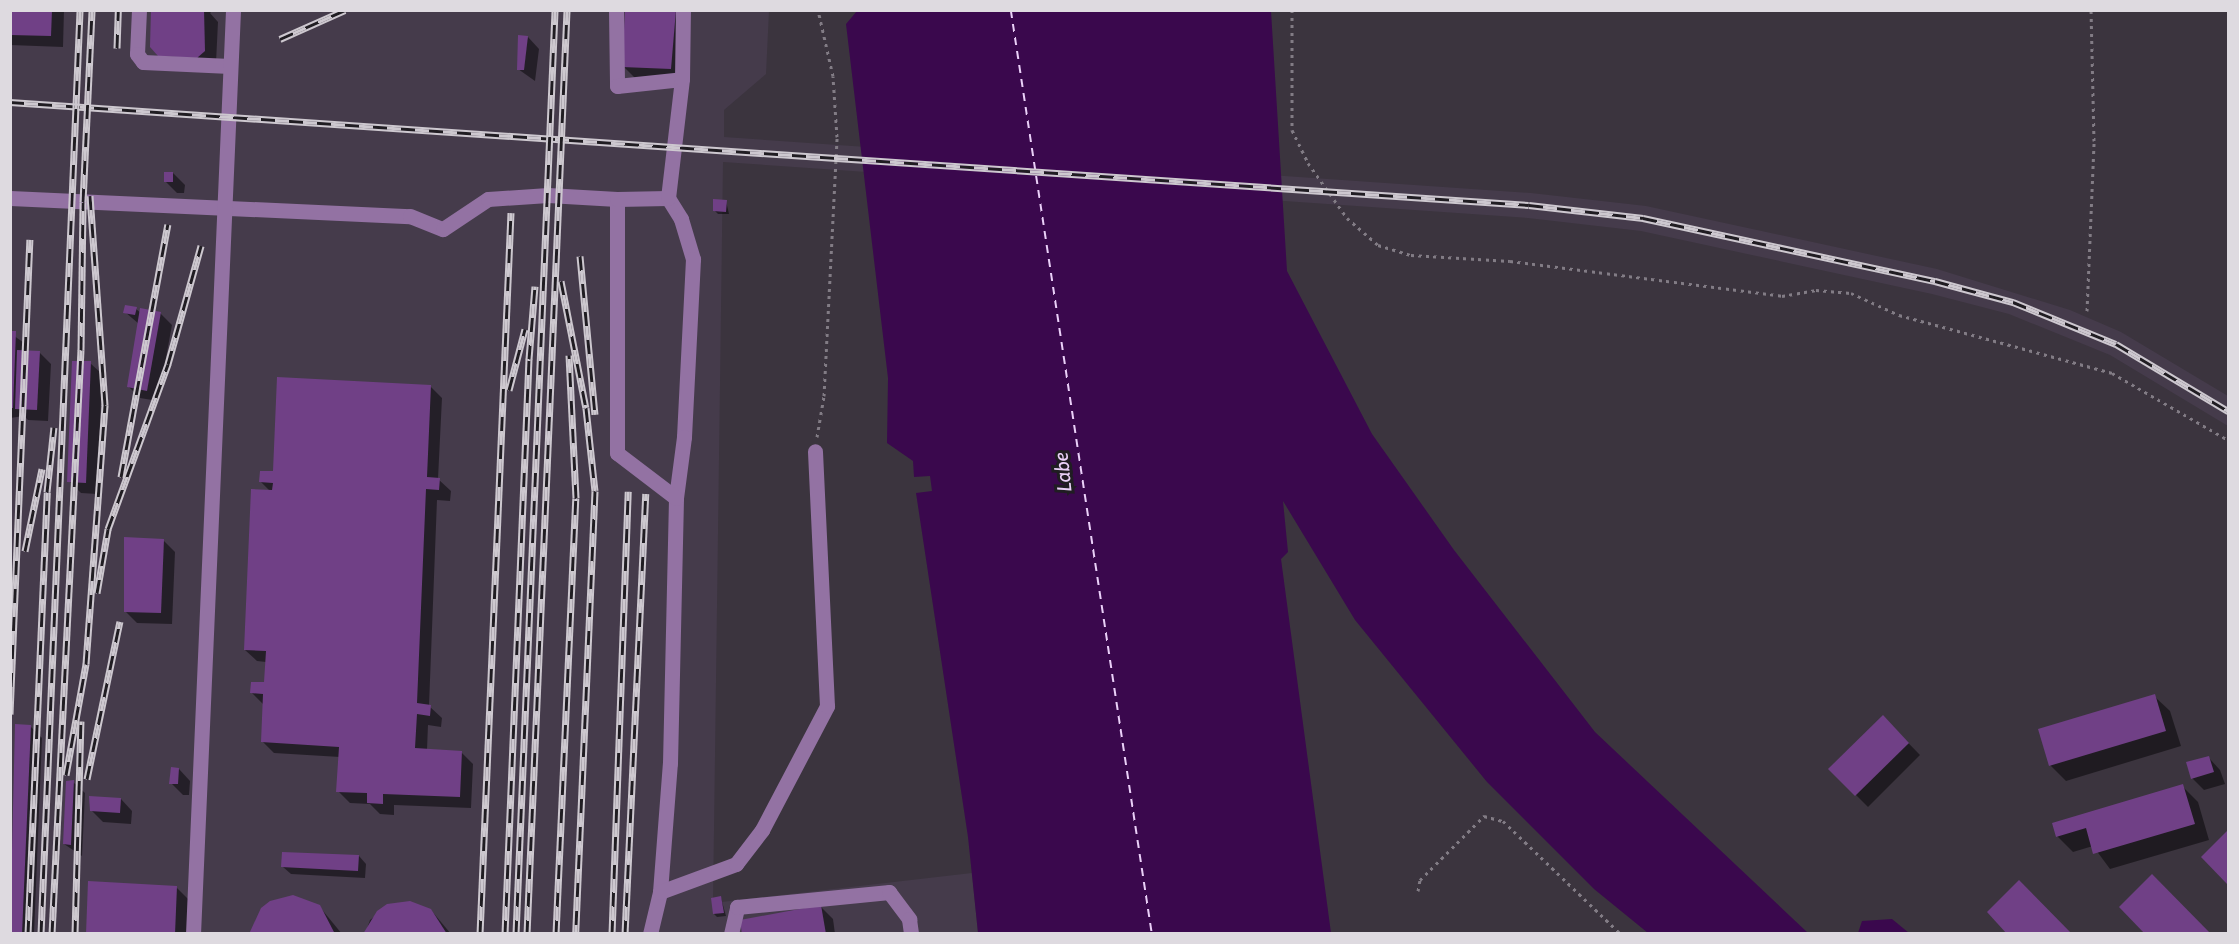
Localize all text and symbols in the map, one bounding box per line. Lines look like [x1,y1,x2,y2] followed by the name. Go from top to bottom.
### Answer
[1049,451,1077,493] water label: Labe

